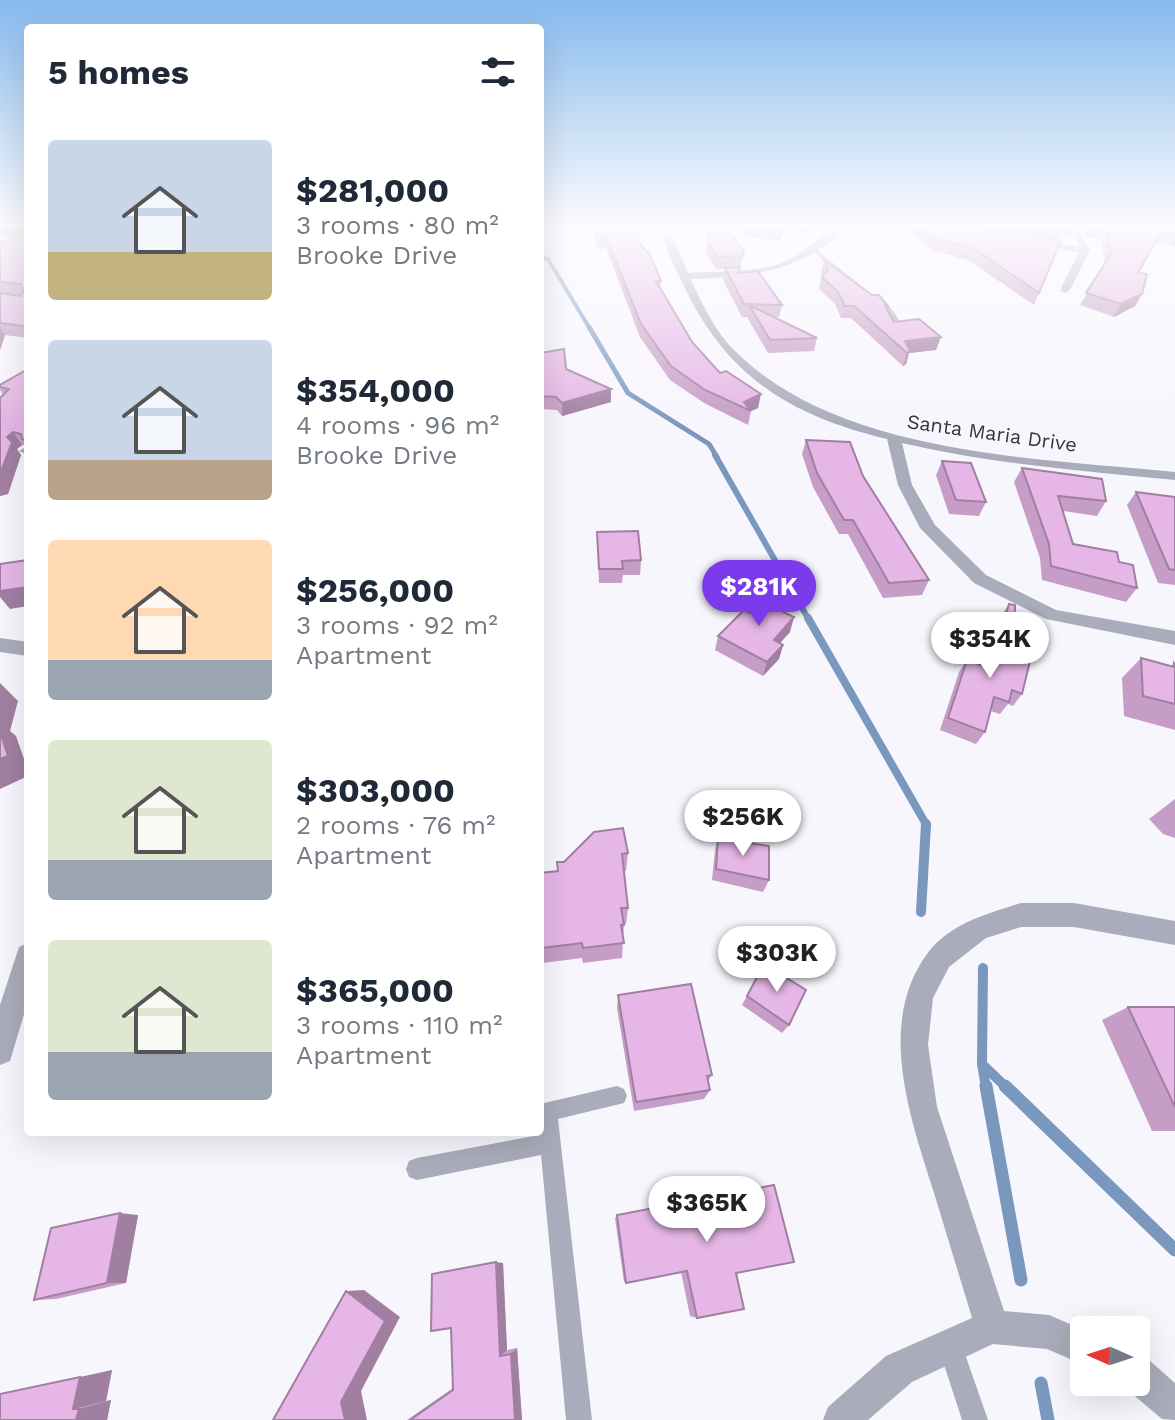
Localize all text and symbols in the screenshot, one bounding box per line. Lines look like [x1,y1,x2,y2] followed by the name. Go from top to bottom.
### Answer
[476,50,520,94] icon: filters
[48,52,189,92] text: 5 homes
[296,170,449,210] text: $281,000
[112,172,208,268] icon: home
[296,210,499,240] text: 3 rooms · 80 m²
[296,240,457,270] text: Brooke Drive
[296,370,455,410] text: $354,000
[112,372,208,468] icon: home
[905,409,1079,457] street label: Santa Maria Drive
[296,410,499,440] text: 4 rooms · 96 m²
[296,440,457,470] text: Brooke Drive
[703,560,815,628] pin: $281K
[296,570,454,610] text: $256,000
[720,571,798,601] text: $281K
[112,572,208,668] icon: home
[296,610,498,640] text: 3 rooms · 92 m²
[934,612,1046,680] pin: $354K
[949,623,1031,653] text: $354K
[296,640,432,670] text: Apartment
[296,770,455,810] text: $303,000
[112,772,208,868] icon: home
[687,790,799,858] pin: $256K
[702,801,784,831] text: $256K
[296,810,495,840] text: 2 rooms · 76 m²
[296,840,432,870] text: Apartment
[721,926,833,994] pin: $303K
[736,937,818,967] text: $303K
[296,970,454,1010] text: $365,000
[112,972,208,1068] icon: home
[296,1010,503,1040] text: 3 rooms · 110 m²
[296,1040,432,1070] text: Apartment
[651,1176,763,1244] pin: $365K
[666,1187,748,1217] text: $365K
[1070,1316,1150,1396] north arrow
[1070,1316,1150,1396] map controls

